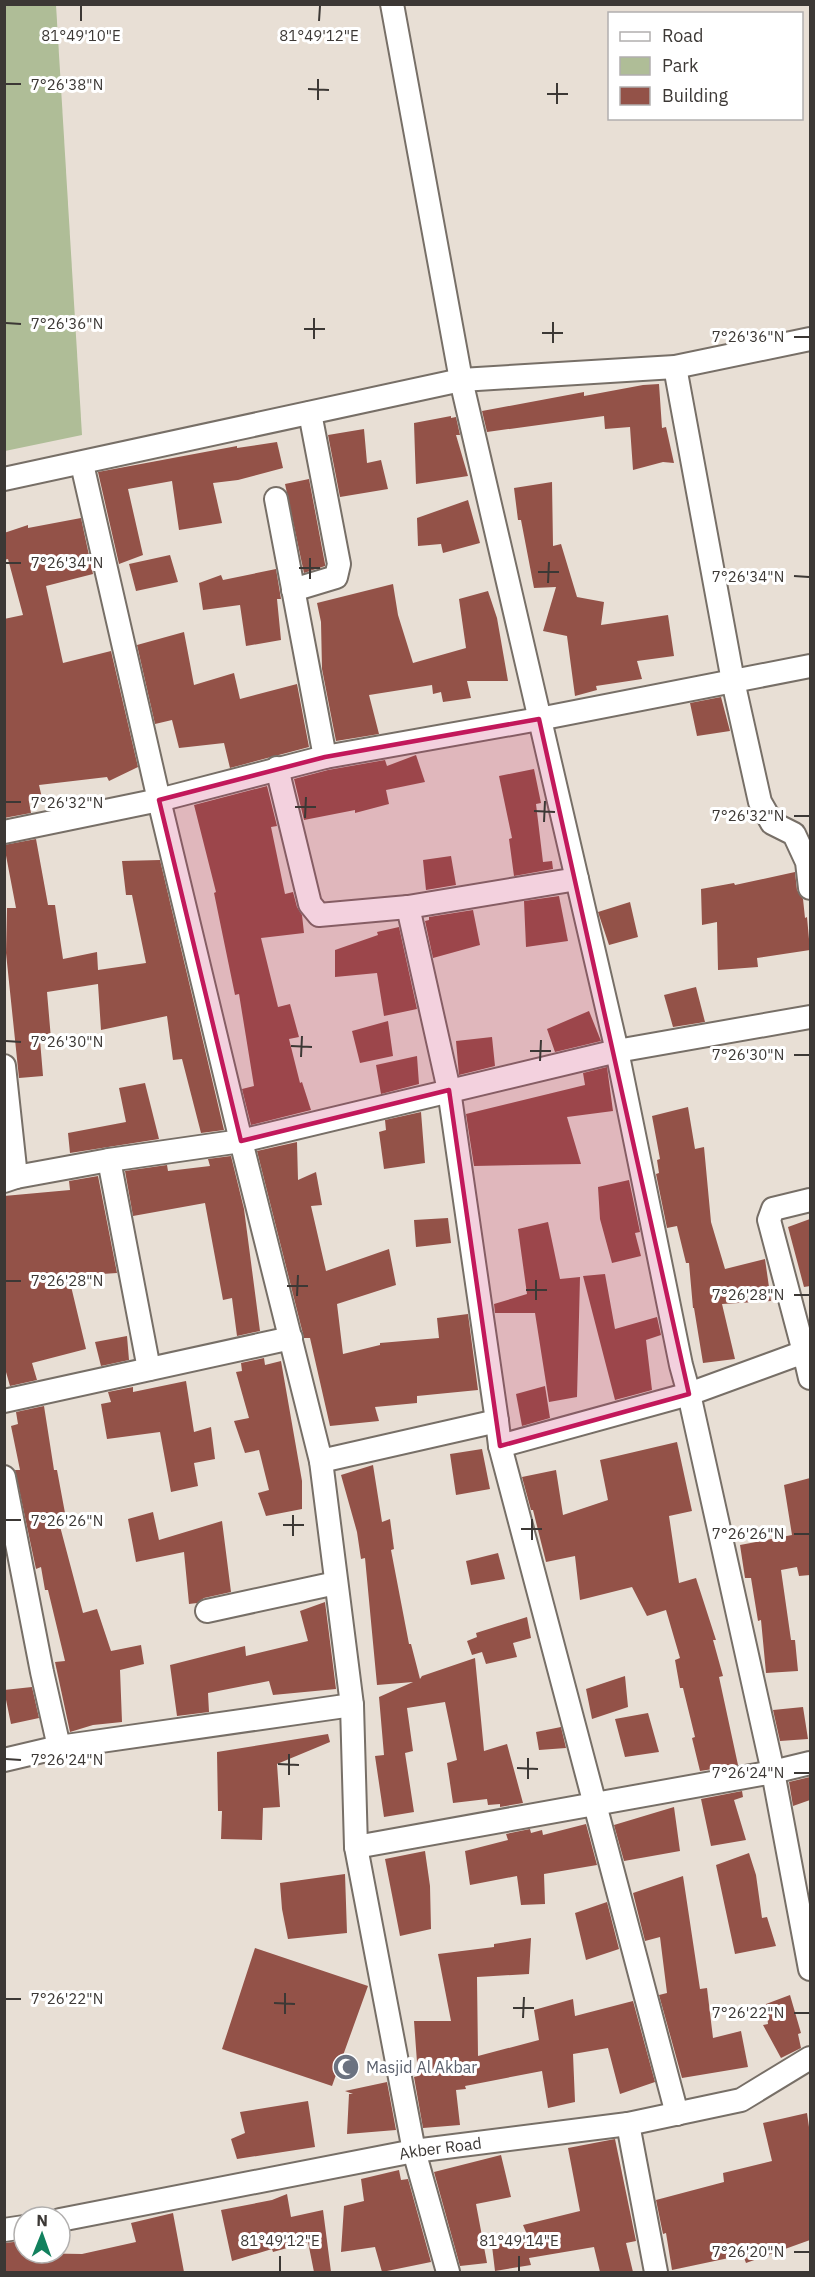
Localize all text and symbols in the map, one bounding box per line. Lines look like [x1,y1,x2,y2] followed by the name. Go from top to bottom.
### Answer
[608,12,803,120] legend
[662,24,703,47] text: Road
[41,26,121,45] text: 81°49'10"E
[279,26,359,45] text: 81°49'12"E
[662,54,699,77] text: Park
[31,75,103,94] text: 7°26'38"N
[662,84,729,107] text: Building
[31,314,103,333] text: 7°26'36"N
[712,327,784,346] text: 7°26'36"N
[31,553,103,572] text: 7°26'34"N
[712,567,784,586] text: 7°26'34"N
[31,793,103,812] text: 7°26'32"N
[712,806,784,825] text: 7°26'32"N
[31,1032,103,1051] text: 7°26'30"N
[712,1045,784,1064] text: 7°26'30"N
[31,1271,103,1290] text: 7°26'28"N
[712,1285,784,1304] text: 7°26'28"N
[31,1511,103,1530] text: 7°26'26"N
[712,1524,784,1543] text: 7°26'26"N
[31,1750,103,1769] text: 7°26'24"N
[712,1763,784,1782] text: 7°26'24"N
[31,1989,103,2008] text: 7°26'22"N
[712,2003,784,2022] text: 7°26'22"N
[331,2052,361,2082] mosque icon: Masjid Al Akbar
[366,2057,477,2077] place label: Masjid Al Akbar
[397,2133,483,2164] street label: Akber Road
[12,2205,72,2265] north arrow
[36,2210,48,2230] text: N
[240,2231,320,2250] text: 81°49'12"E
[479,2231,559,2250] text: 81°49'14"E
[712,2242,784,2261] text: 7°26'20"N

